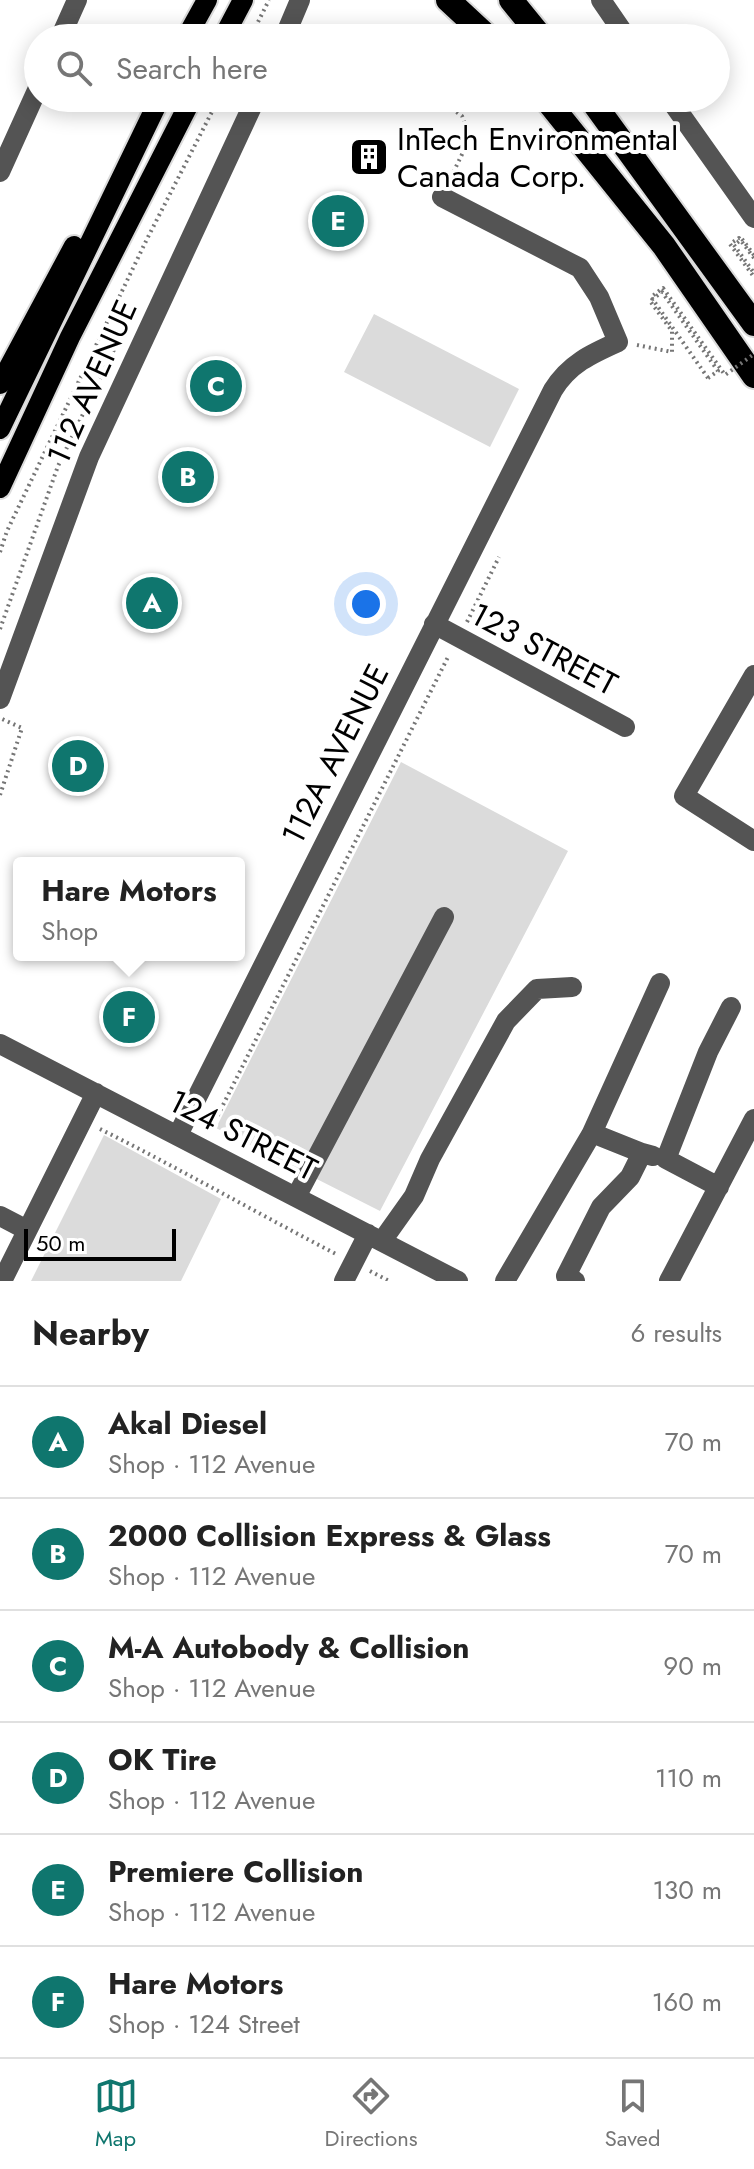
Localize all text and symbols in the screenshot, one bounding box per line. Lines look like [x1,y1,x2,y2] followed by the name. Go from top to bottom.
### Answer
[24,24,730,112] search box
[52,46,96,90] icon: search
[116,47,268,90] text: Search here
[397,116,678,199] place label: InTech Environmental Canada Corp.
[348,136,390,178] building icon: InTech Environmental Canada Corp.
[312,191,364,251] pin: E
[35,292,149,472] street label: 112 AVENUE
[190,356,242,416] pin: C
[162,447,214,507] pin: B
[126,573,178,633] pin: A
[346,584,386,624] your location
[463,591,626,707] street label: 123 STREET
[270,656,400,852] street label: 112A AVENUE
[52,736,104,796] pin: D
[13,857,245,961] popup
[41,869,217,912] text: Hare Motors
[41,912,98,950] text: Shop
[103,987,155,1047] pin: F
[161,1078,325,1192] street label: 124 STREET
[24,1225,176,1261] scale bar
[36,1227,85,1259] text: 50 m
[32,1309,149,1358] text: Nearby
[630,1314,722,1352] text: 6 results
[108,1402,267,1445] text: Akal Diesel
[48,1423,68,1461] text: A
[665,1423,722,1461] text: 70 m
[108,1445,315,1483] text: Shop · 112 Avenue
[108,1514,551,1557] text: 2000 Collision Express & Glass
[49,1535,67,1573] text: B
[665,1535,722,1573] text: 70 m
[108,1557,315,1595] text: Shop · 112 Avenue
[108,1626,469,1669] text: M-A Autobody & Collision
[49,1647,67,1685] text: C
[663,1647,722,1685] text: 90 m
[108,1669,315,1707] text: Shop · 112 Avenue
[108,1738,217,1781] text: OK Tire
[48,1759,68,1797] text: D
[655,1759,722,1797] text: 110 m
[108,1781,315,1819] text: Shop · 112 Avenue
[108,1850,363,1893] text: Premiere Collision
[50,1871,66,1909] text: E
[652,1871,722,1909] text: 130 m
[108,1893,315,1931] text: Shop · 112 Avenue
[108,1962,284,2005] text: Hare Motors
[51,1983,65,2021] text: F
[652,1983,722,2021] text: 160 m
[108,2005,300,2043] text: Shop · 124 Street
[94,2074,138,2154] tab: Map
[325,2074,418,2154] tab: Directions
[605,2074,660,2154] tab: Saved

